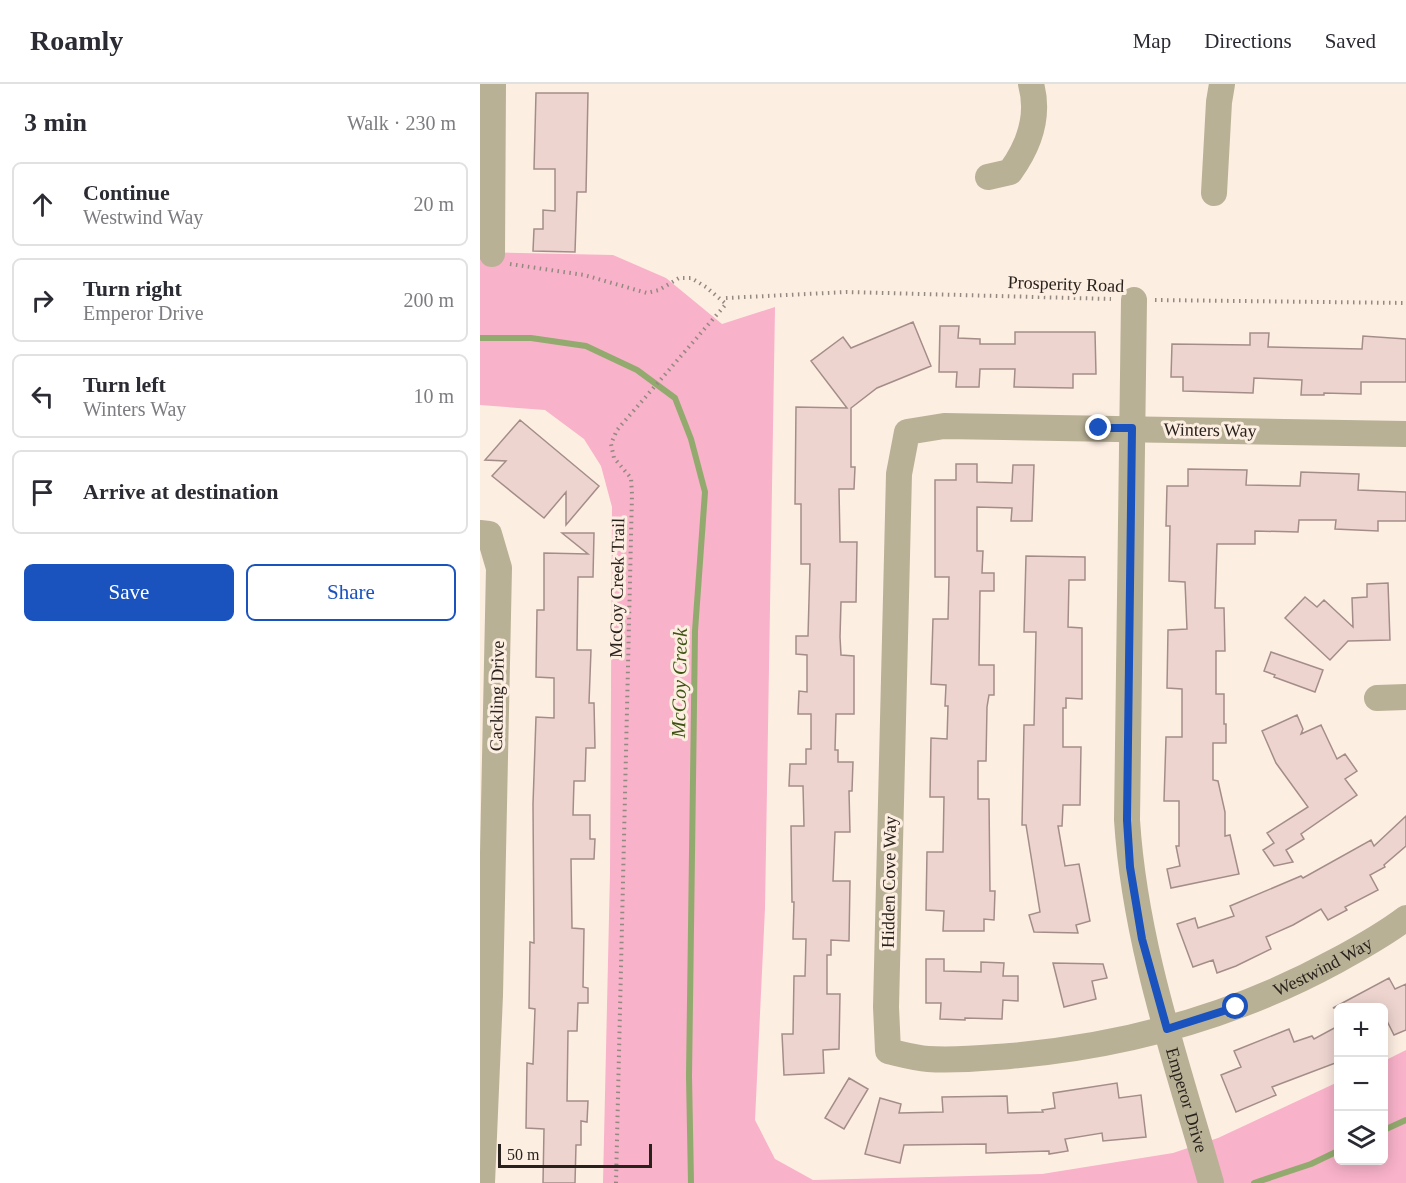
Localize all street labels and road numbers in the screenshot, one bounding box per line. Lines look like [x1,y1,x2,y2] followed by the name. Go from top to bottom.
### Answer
[1007,272,1125,296] street label: Prosperity Road
[1163,419,1257,441] street label: Winters Way
[606,518,628,658] street label: McCoy Creek Trail
[486,641,508,751] street label: Cackling Drive
[878,816,900,948] street label: Hidden Cove Way
[1270,933,1376,1000] street label: Westwind Way
[1162,1045,1212,1155] street label: Emperor Drive

